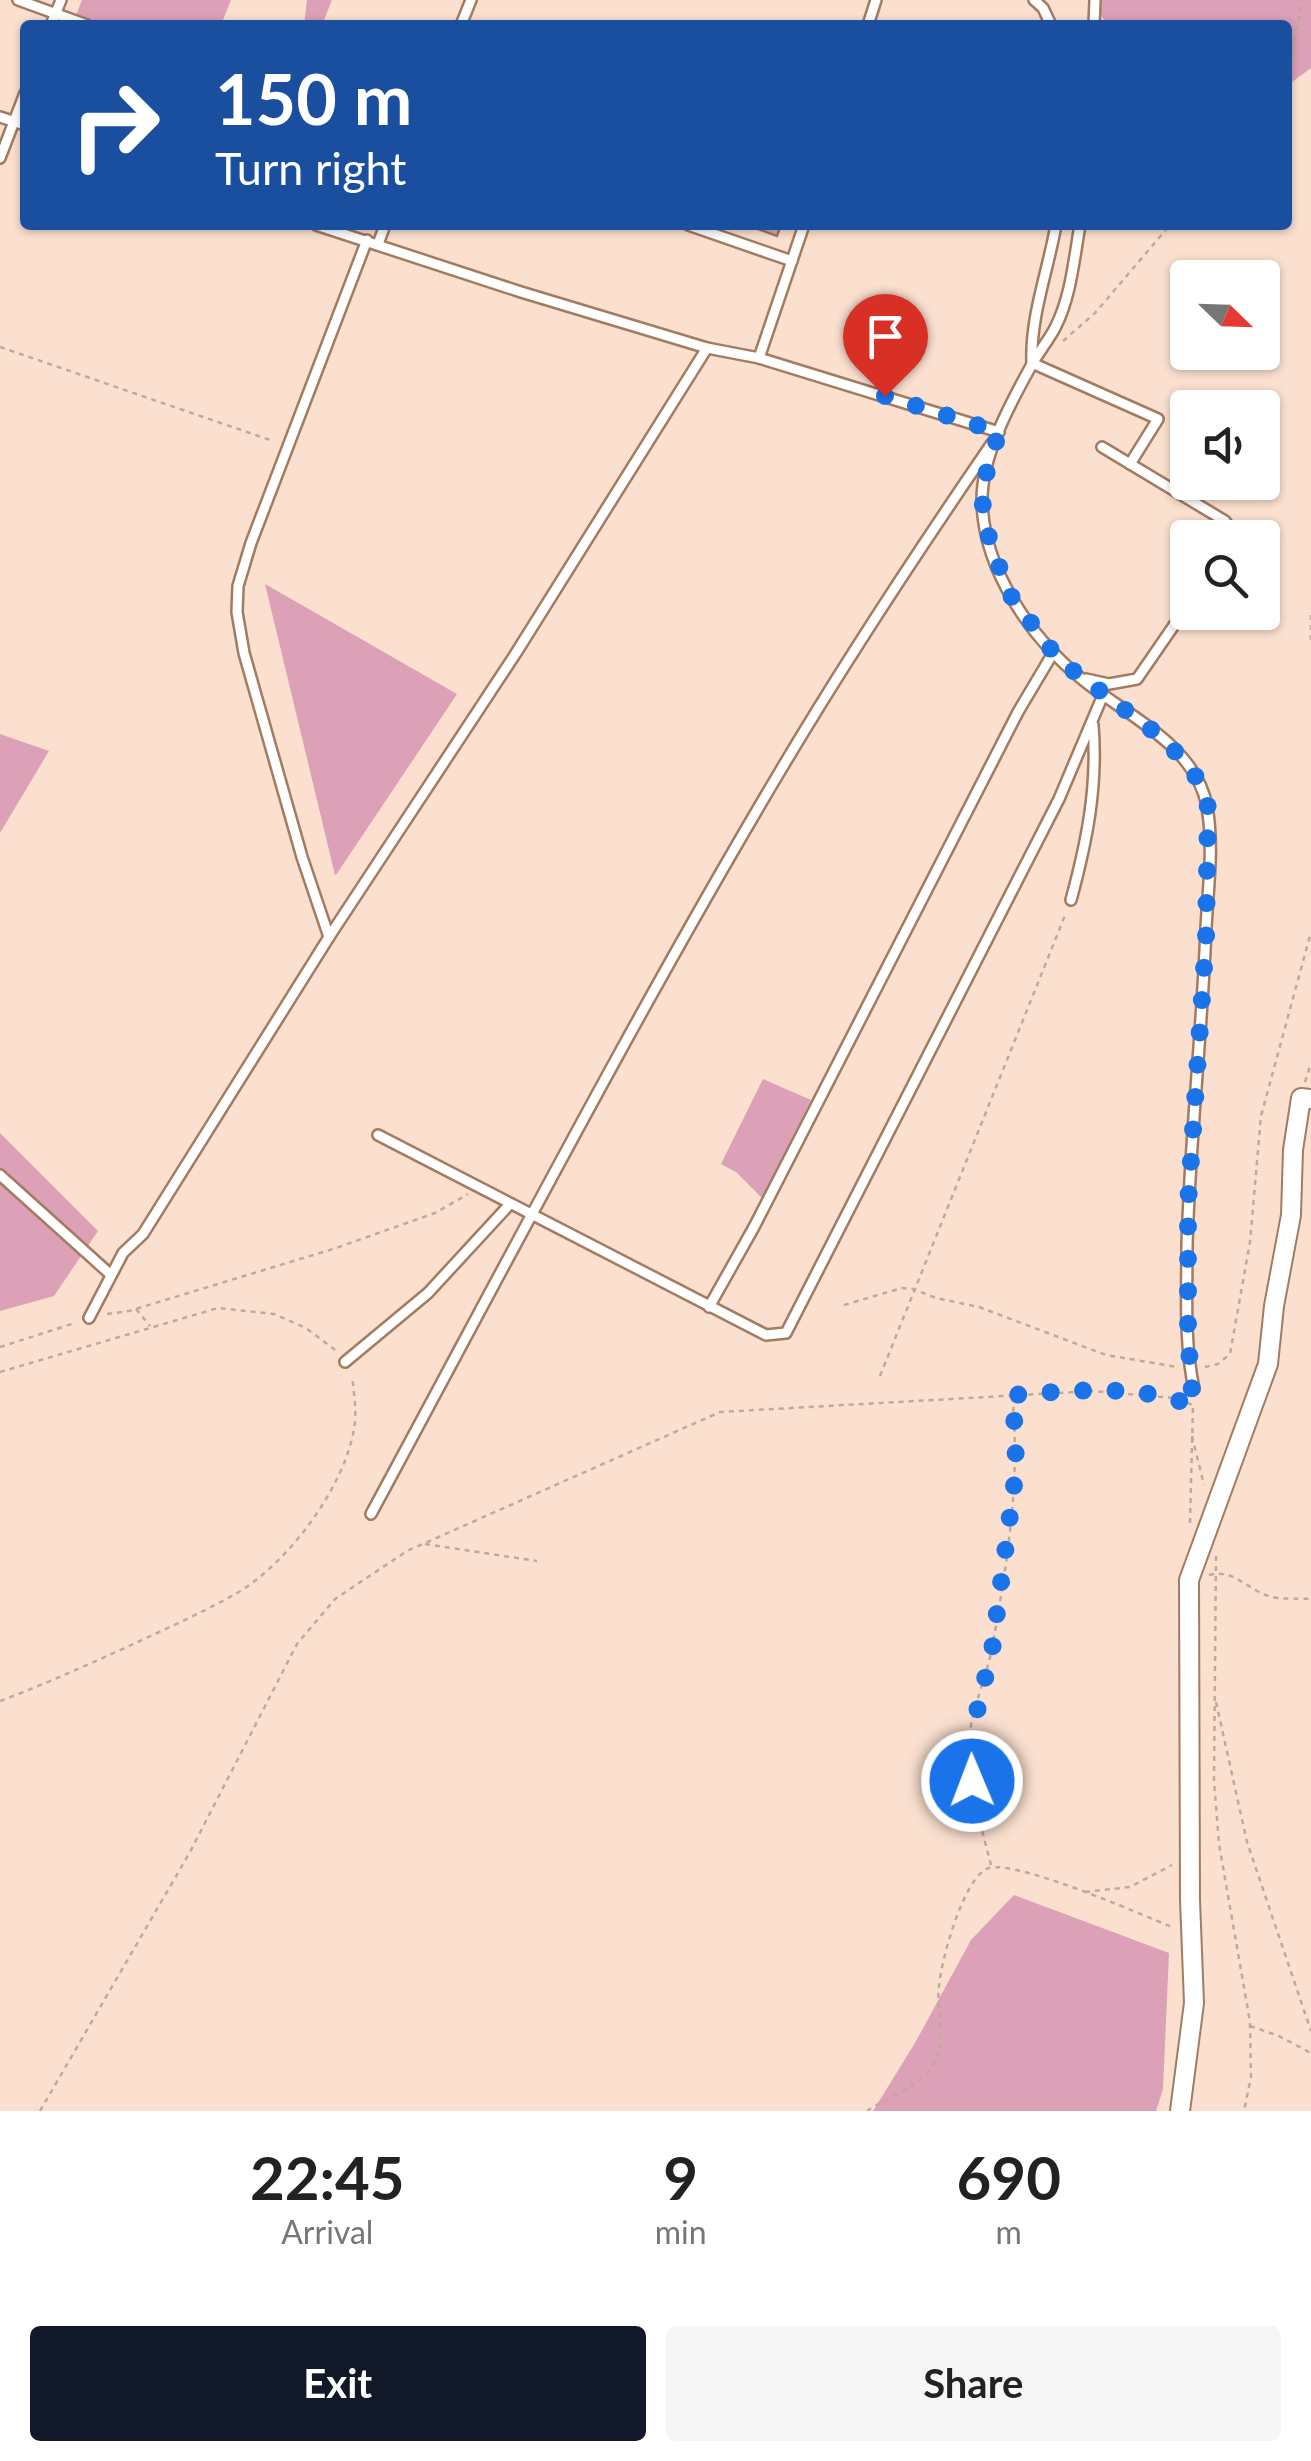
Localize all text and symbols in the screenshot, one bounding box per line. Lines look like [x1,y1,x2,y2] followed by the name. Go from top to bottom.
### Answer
[215,56,412,140] text: 150 m
[50,60,180,190] icon: right
[215,141,406,195] text: Turn right
[1170,260,1280,370] north arrow
[1170,260,1280,630] map controls
[843,294,928,397] pin
[858,309,913,364] icon: arrive
[1170,390,1280,500] button: sound
[1170,520,1280,630] button: search
[920,1729,1024,1833] position arrow
[250,2141,405,2213] text: 22:45
[663,2141,698,2213] text: 9
[957,2141,1061,2213] text: 690
[281,2212,373,2251] text: Arrival
[655,2212,707,2251] text: min
[996,2212,1022,2251] text: m
[30,2326,646,2441] button: Exit
[666,2326,1281,2441] button: Share

